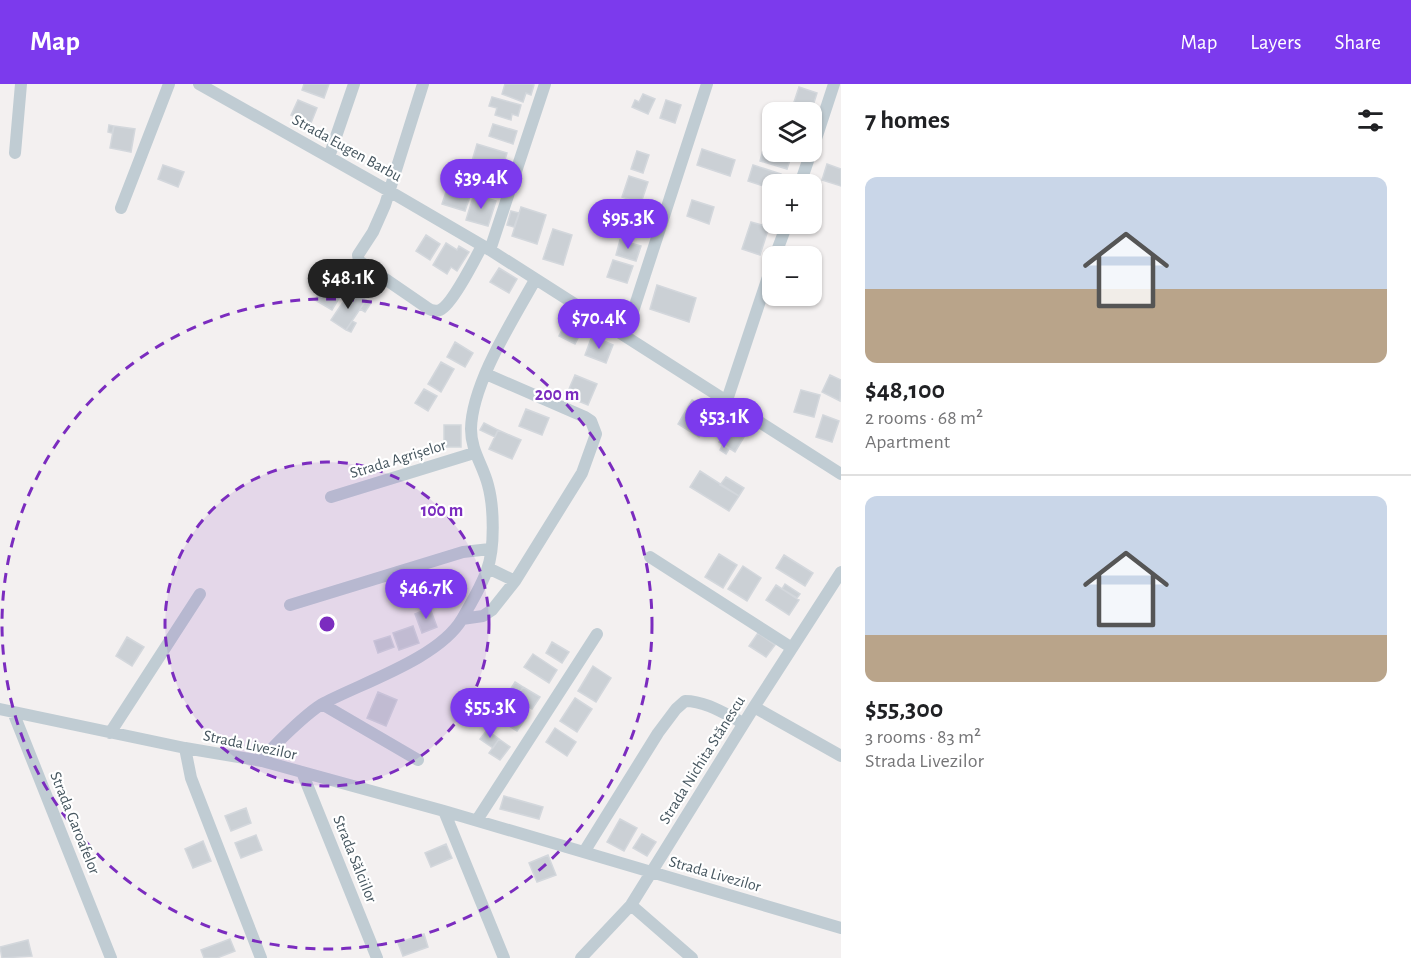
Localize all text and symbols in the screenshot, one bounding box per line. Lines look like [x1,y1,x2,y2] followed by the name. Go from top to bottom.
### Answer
[30,28,80,56] text: Map
[1181,32,1217,53] text: Map
[1250,32,1301,53] text: Layers
[1334,32,1381,53] text: Share
[762,102,822,306] map controls
[762,102,822,162] button: layers
[1354,104,1387,137] icon: filters
[865,107,950,133] text: 7 homes
[290,111,404,185] street label: Strada Eugen Barbu
[432,159,530,210] pin: $39.4K
[454,168,508,188] text: $39.4K
[762,174,822,234] button: +
[579,199,677,250] pin: $95.3K
[602,208,654,228] text: $95.3K
[1072,216,1180,324] icon: home
[762,246,822,306] button: −
[299,259,397,310] pin: $48.1K
[322,268,374,288] text: $48.1K
[550,299,648,350] pin: $70.4K
[572,308,626,328] text: $70.4K
[865,377,945,403] text: $48,100
[535,386,579,404] text: 200 m
[675,398,773,449] pin: $53.1K
[699,407,749,427] text: $53.1K
[865,408,983,428] text: 2 rooms · 68 m²
[865,432,950,452] text: Apartment
[348,437,449,483] street label: Strada Agrișelor
[421,502,463,520] text: 100 m
[1072,535,1180,643] icon: home
[377,569,475,620] pin: $46.7K
[399,578,453,598] text: $46.7K
[317,614,337,634] centre of rings
[441,688,539,739] pin: $55.3K
[656,693,748,827] street label: Strada Nichita Stănescu
[865,696,943,722] text: $55,300
[464,697,516,717] text: $55.3K
[202,727,299,763] street label: Strada Livezilor
[865,727,981,747] text: 3 rooms · 83 m²
[865,751,984,771] text: Strada Livezilor
[47,769,103,877] street label: Strada Garoafelor
[330,813,380,906] street label: Strada Sălciilor
[667,853,764,895] street label: Strada Livezilor

